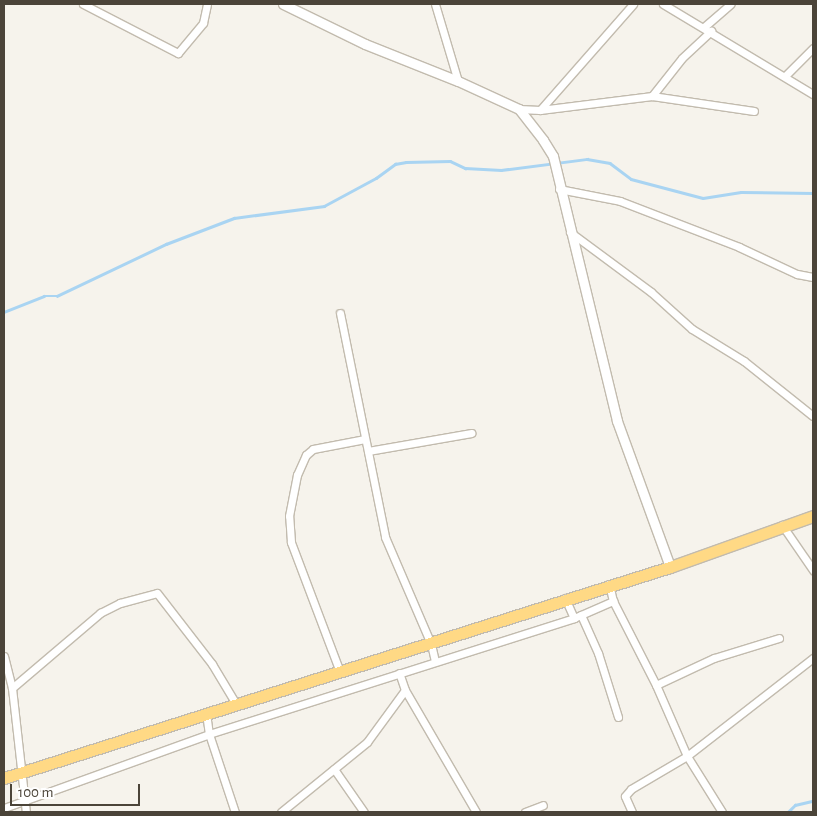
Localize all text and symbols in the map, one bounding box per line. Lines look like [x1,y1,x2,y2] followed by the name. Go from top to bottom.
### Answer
[12,774,142,806] scale bar
[18,785,53,800] text: 100 m

